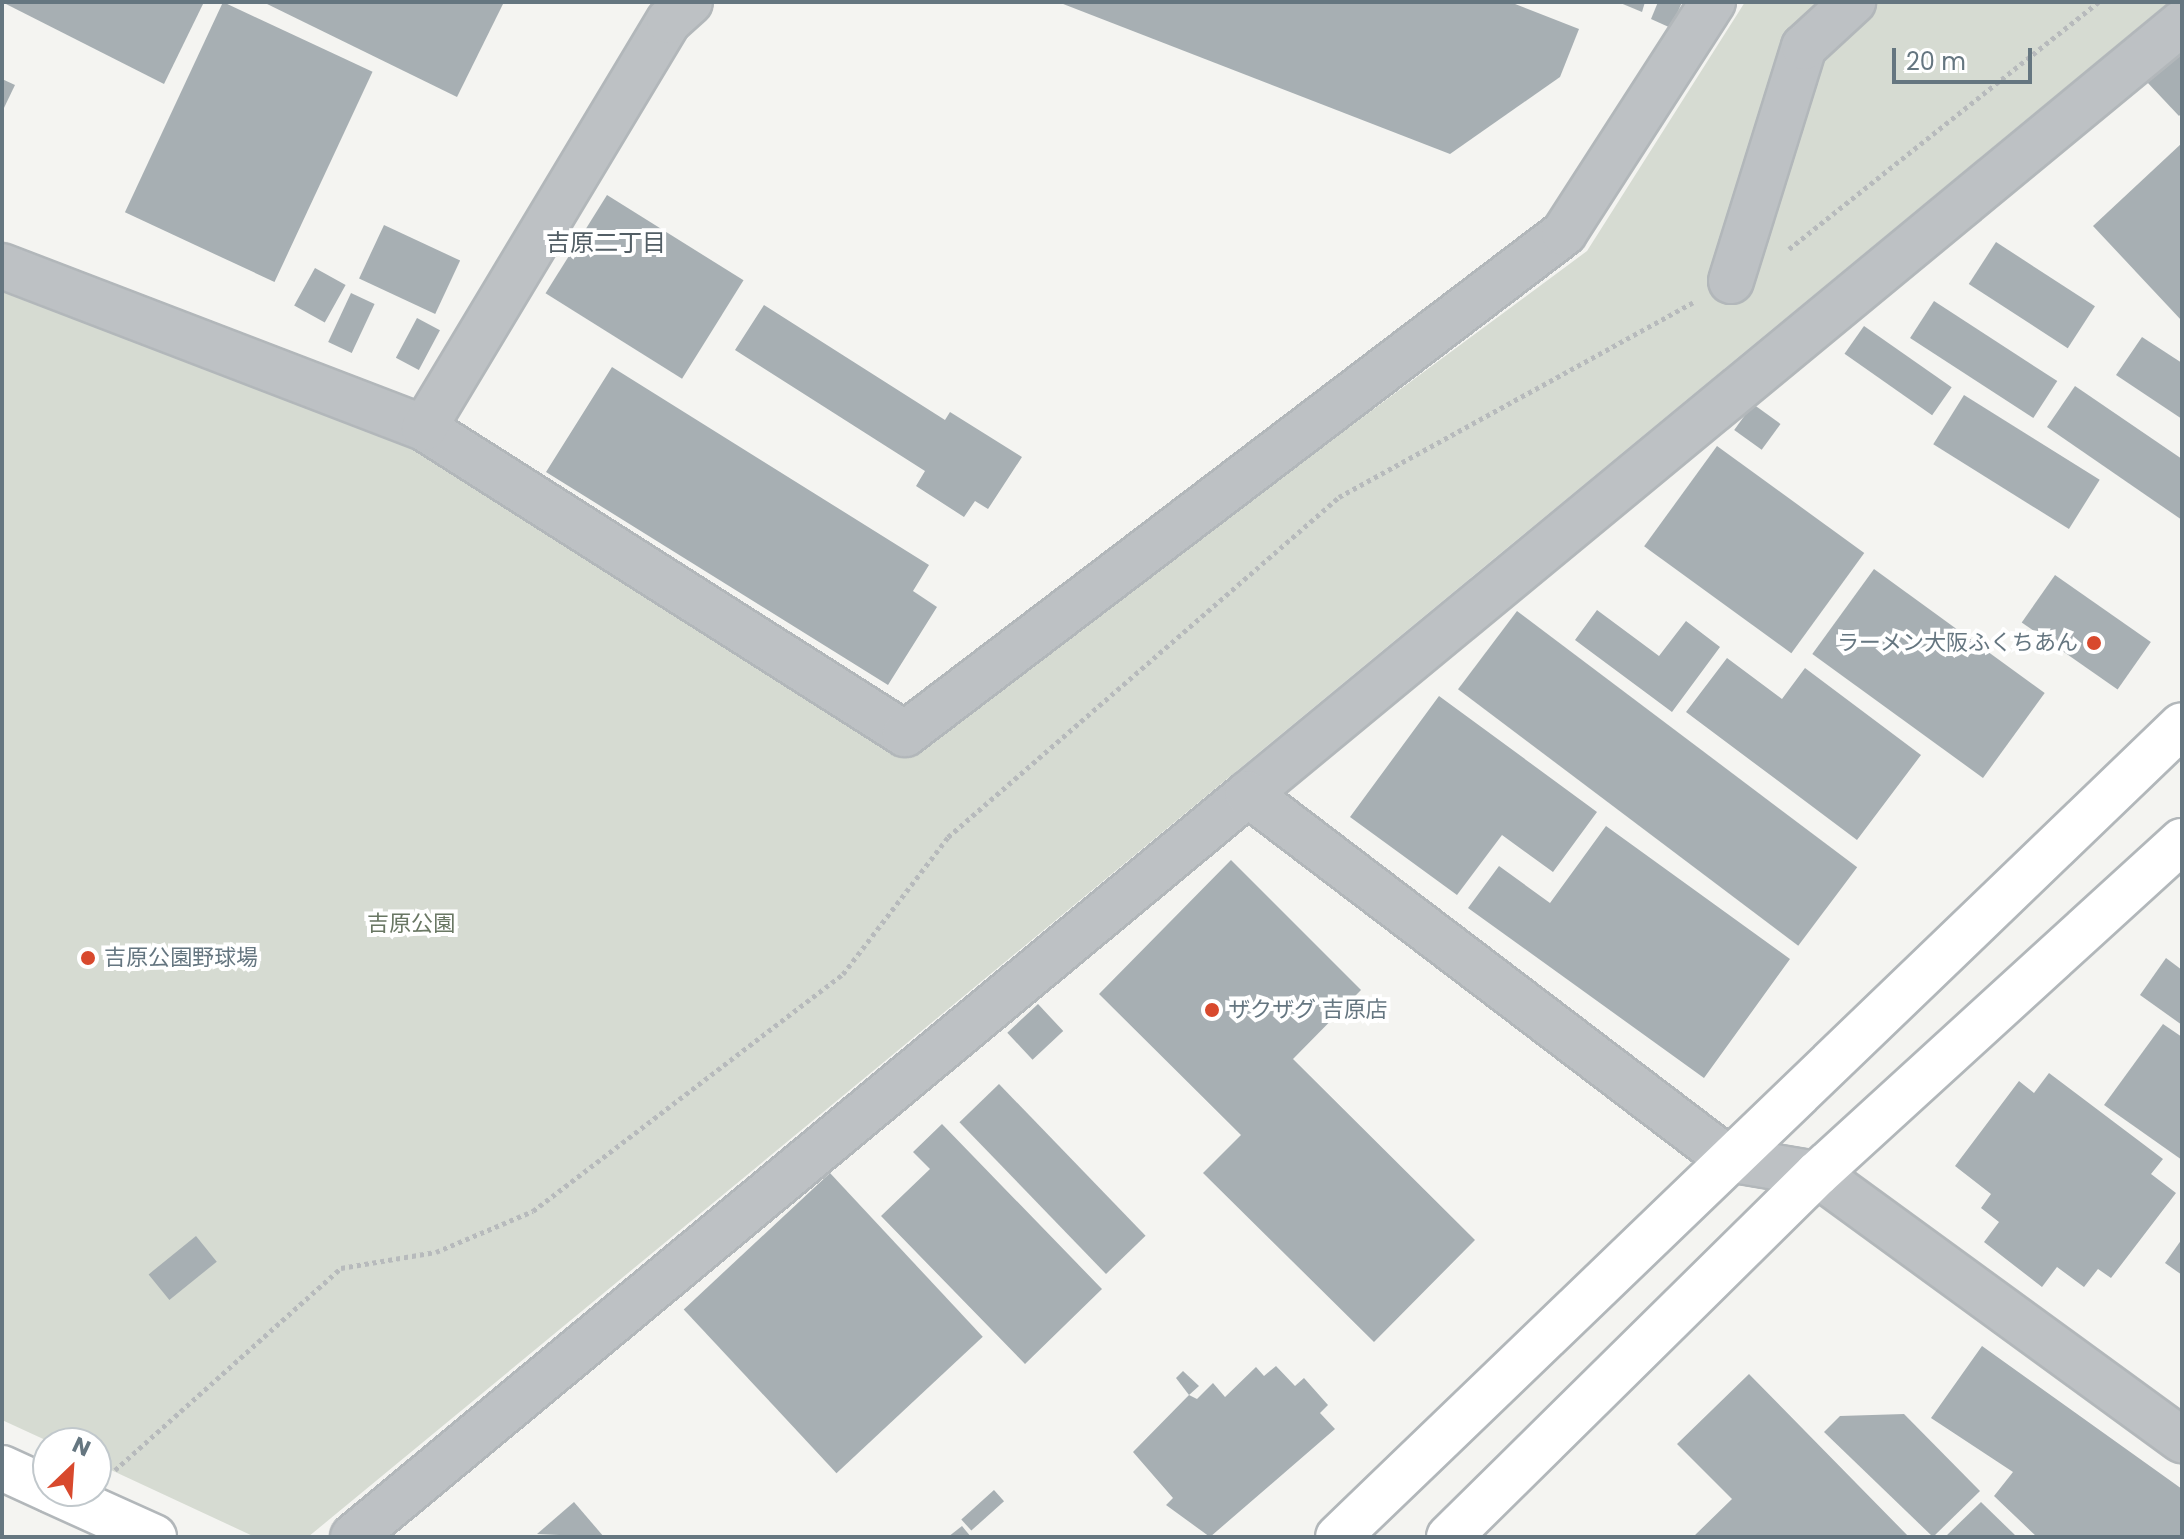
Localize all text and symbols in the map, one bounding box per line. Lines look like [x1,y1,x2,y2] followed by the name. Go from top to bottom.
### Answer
[1896,32,2036,82] scale bar
[1906,45,1966,78] text: 20 m
[546,229,666,257] district label: 吉原二丁目
[1836,630,2078,656] place label: ラーメン大阪ふくちあん
[2085,634,2103,652] marker: ラーメン大阪ふくちあん
[367,911,455,937] park label: 吉原公園
[104,945,258,971] place label: 吉原公園野球場
[79,949,97,967] marker: 吉原公園野球場
[1228,997,1388,1023] place label: ザクザグ 吉原店
[1203,1001,1221,1019] marker: ザクザグ 吉原店
[32,1427,112,1507] north arrow
[67,1429,96,1464] text: N

